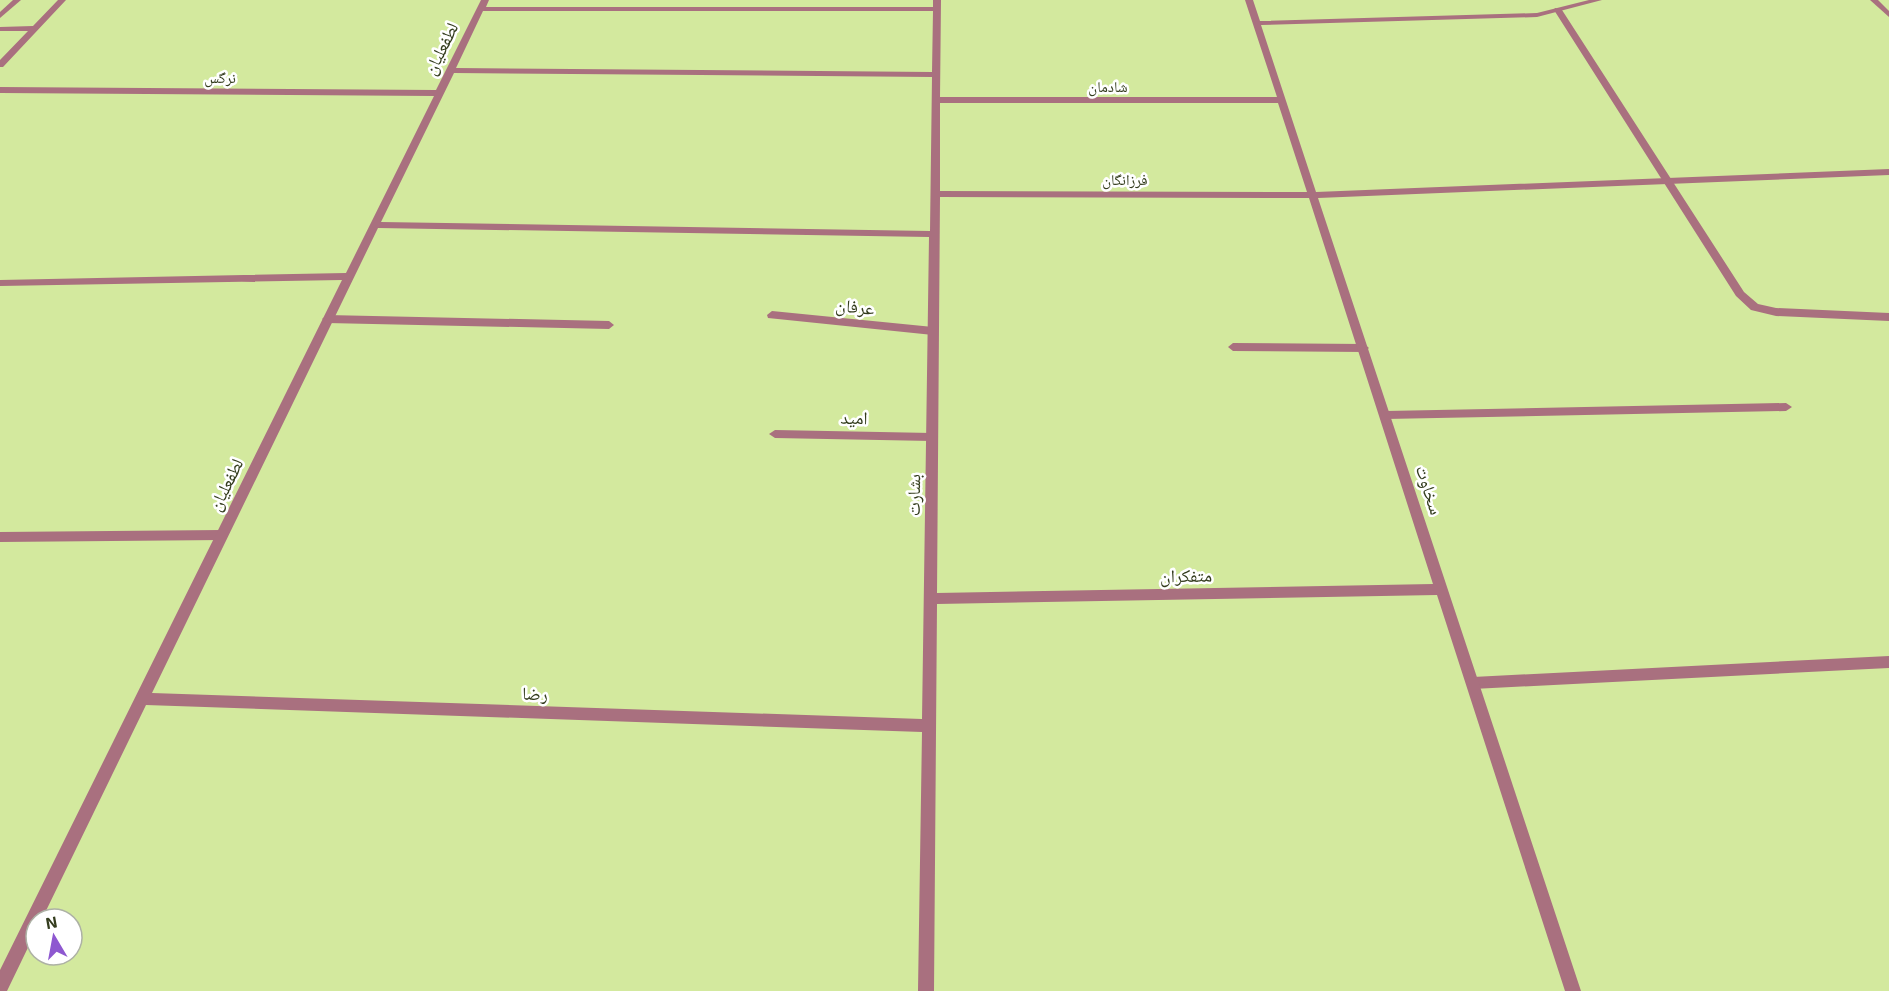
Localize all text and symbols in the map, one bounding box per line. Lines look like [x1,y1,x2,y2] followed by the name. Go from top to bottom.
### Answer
[418,19,463,79] street label: لطفعلیان
[204,68,236,88] street label: نرگس
[1088,77,1128,97] street label: شادمان
[1102,170,1148,190] street label: فرزانگان
[834,293,876,320] street label: عرفان
[840,406,868,429] street label: امید
[203,455,248,515] street label: لطفعلیان
[1412,462,1448,517] street label: سخاوت
[902,474,925,516] street label: بشارت
[1160,564,1212,587] street label: متفکران
[522,682,548,704] street label: رضا
[24,907,84,967] north arrow
[44,911,59,932] text: N

